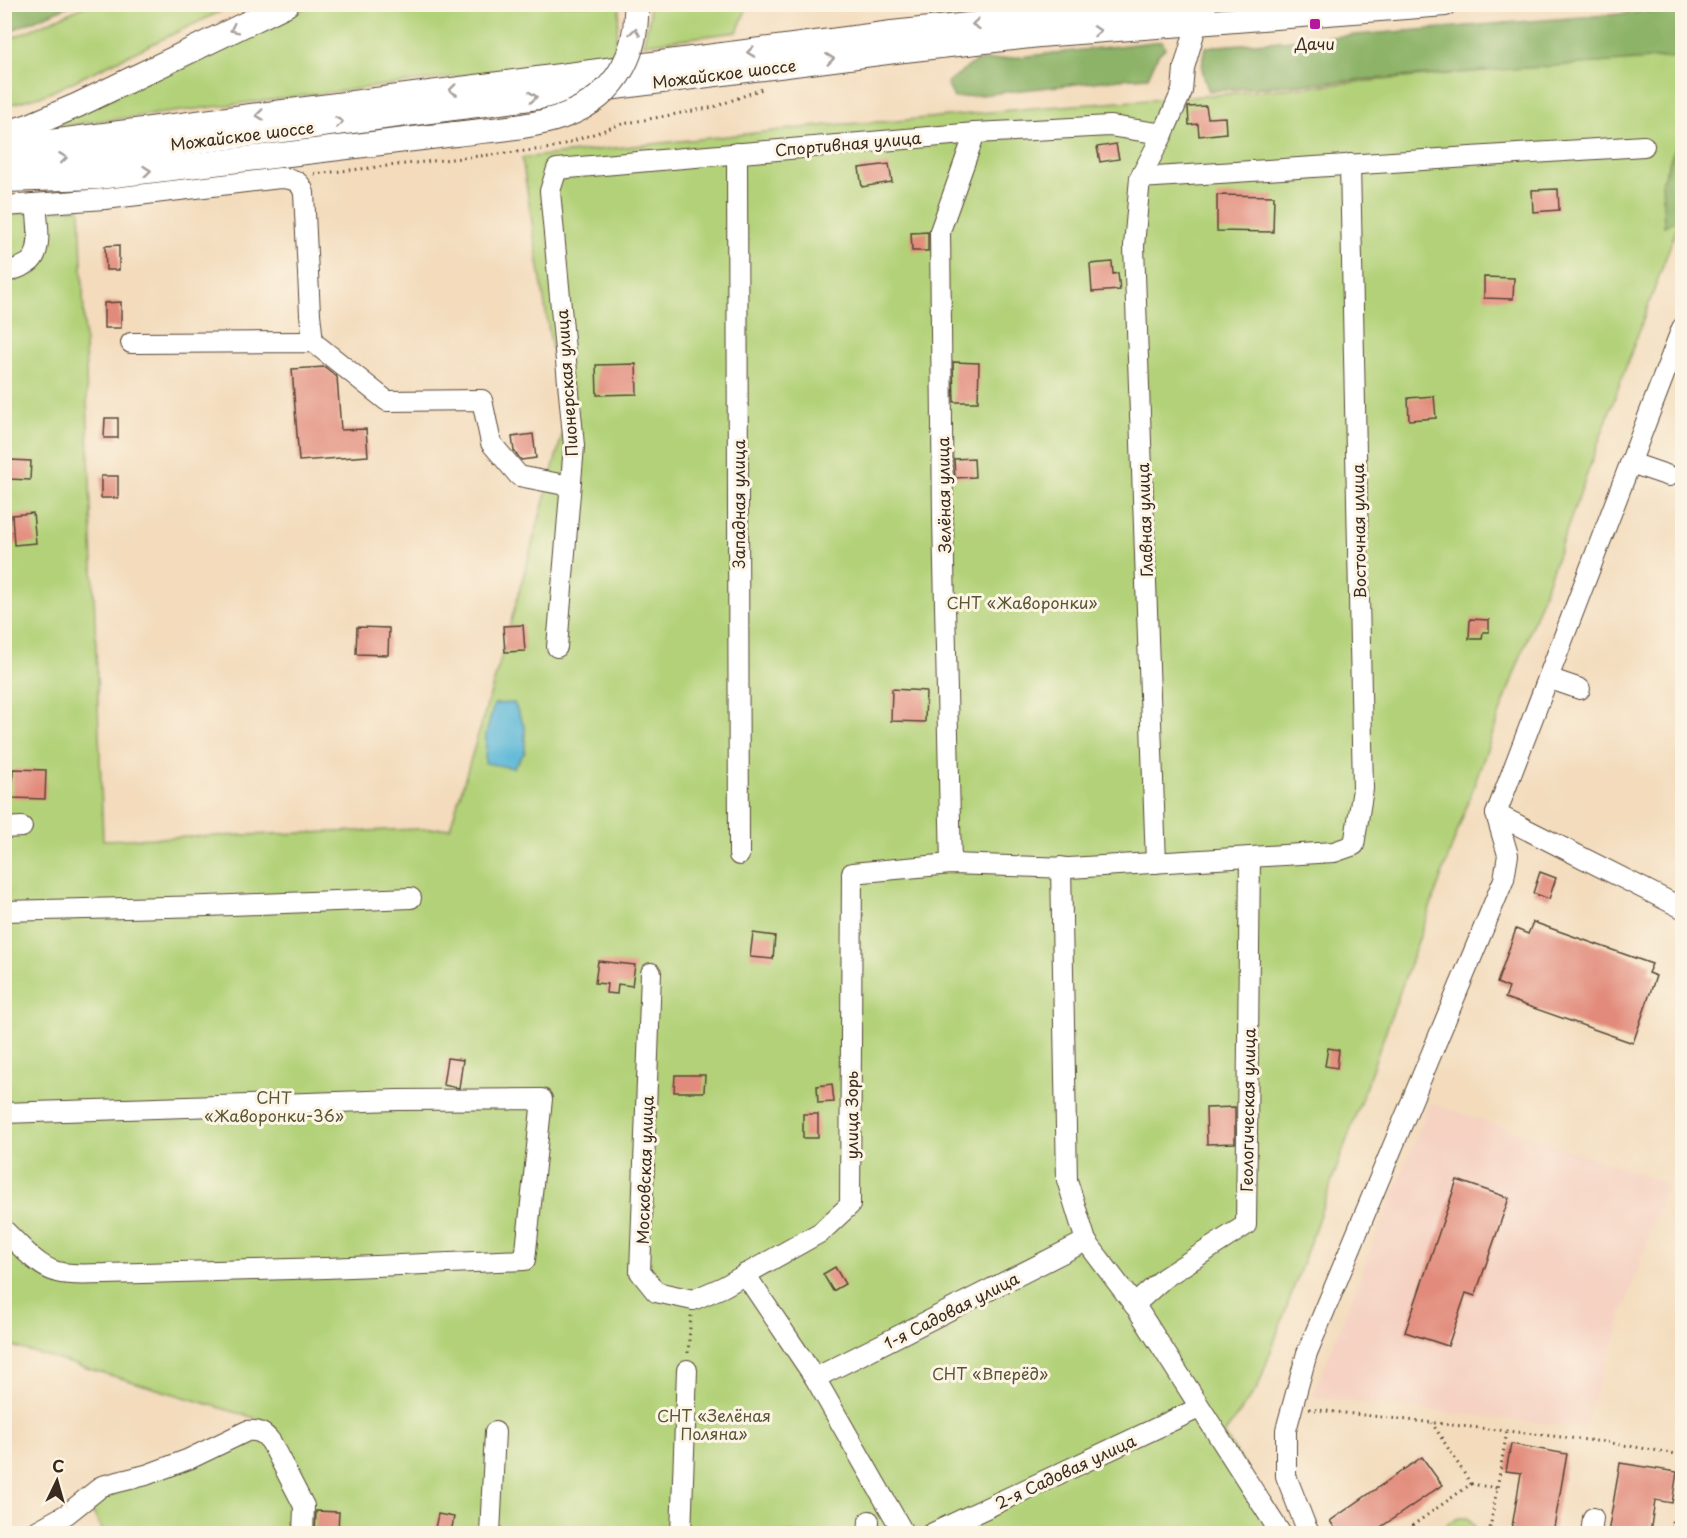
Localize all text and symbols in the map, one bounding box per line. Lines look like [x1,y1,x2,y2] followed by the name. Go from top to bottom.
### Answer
[971,17,980,30] one-way arrow
[1308,17,1322,31] marker: Дачи
[230,22,241,34] one-way arrow
[1092,24,1101,37] one-way arrow
[628,28,640,37] one-way arrow
[1294,31,1335,55] place label: Дачи
[746,45,755,57] one-way arrow
[651,52,797,94] street label: Можайское шоссе
[826,53,835,66] one-way arrow
[448,83,458,96] one-way arrow
[528,91,537,104] one-way arrow
[255,108,264,121] one-way arrow
[169,114,315,156] street label: Можайское шоссе
[335,116,344,129] one-way arrow
[774,125,922,161] street label: Спортивная улица
[58,152,67,165] one-way arrow
[142,166,151,178] one-way arrow
[549,309,583,457] street label: Пионерская улица
[930,437,956,553] street label: Зелёная улица
[726,440,750,568] street label: Западная улица
[1130,463,1158,577] street label: Главная улица
[1345,463,1371,599] street label: Восточная улица
[946,590,1098,614] park label: СНТ «Жаворонки»
[1234,1028,1260,1192] street label: Геологическая улица
[839,1071,863,1159] street label: улица Зорь
[204,1085,344,1127] park label: СНТ «Жаворонки-36»
[629,1095,659,1245] street label: Московская улица
[879,1265,1023,1355] street label: 1-я Садовая улица
[932,1361,1048,1385] park label: СНТ «Вперёд»
[657,1403,771,1445] park label: СНТ «Зелёная Поляна»
[991,1428,1139,1514] street label: 2-я Садовая улица
[27,1451,87,1511] north arrow
[51,1453,65,1478] text: С

